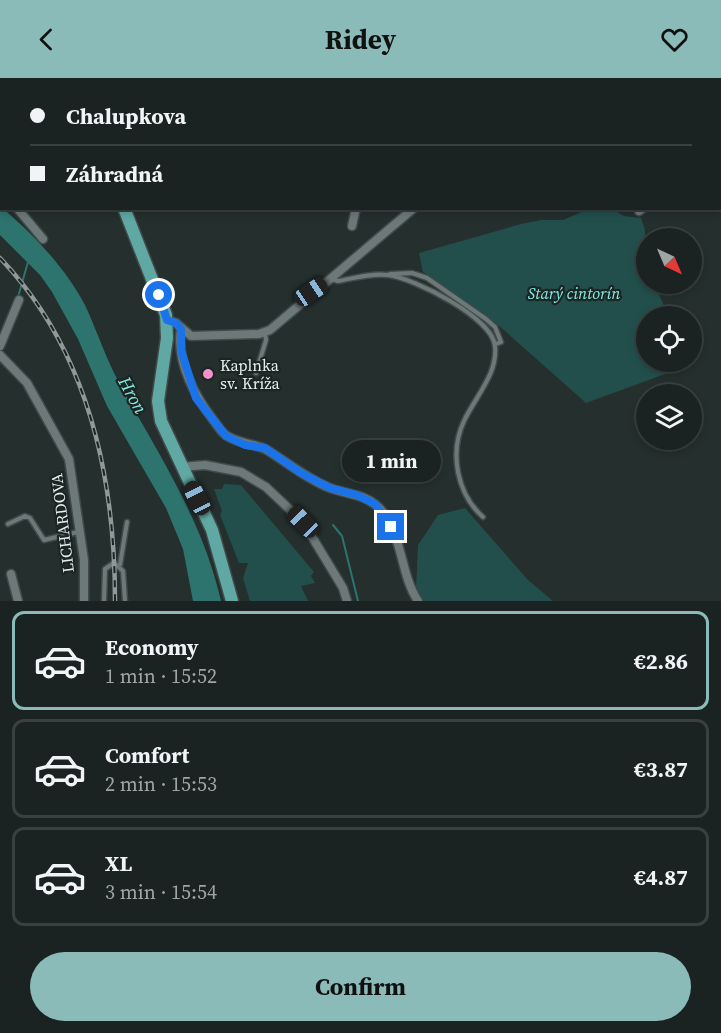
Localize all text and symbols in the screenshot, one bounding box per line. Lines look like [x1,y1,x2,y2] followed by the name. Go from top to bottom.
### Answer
[325,21,396,58] text: Ridey
[30,23,63,56] icon: back
[658,23,691,56] icon: heart
[66,101,186,131] text: Chalupkova
[66,159,163,189] text: Záhradná
[636,228,702,294] north arrow
[636,228,702,450] map controls
[291,274,331,310] car
[145,281,172,308] route start
[528,282,620,304] park label: Starý cintorín
[636,306,702,372] button: locate
[220,354,281,394] place label: Kaplnka sv. Kríža
[201,367,215,381] marker: Kaplnka sv. Kríža
[112,371,153,418] water label: Hron
[636,384,702,450] button: layers
[342,440,440,482] callout: 1 min
[366,447,417,475] text: 1 min
[45,472,79,574] street label: LICHARDOVA
[181,478,213,518] car
[284,503,322,541] car
[377,513,404,540] route end
[105,632,199,662] text: Economy
[33,634,87,688] icon: car
[634,646,688,676] text: €2.86
[105,662,217,690] text: 1 min · 15:52
[105,740,189,770] text: Comfort
[33,742,87,796] icon: car
[634,754,688,784] text: €3.87
[105,770,217,798] text: 2 min · 15:53
[105,848,132,878] text: XL
[33,850,87,904] icon: car
[634,862,688,892] text: €4.87
[105,878,217,906] text: 3 min · 15:54
[30,952,691,1021] button: Confirm

